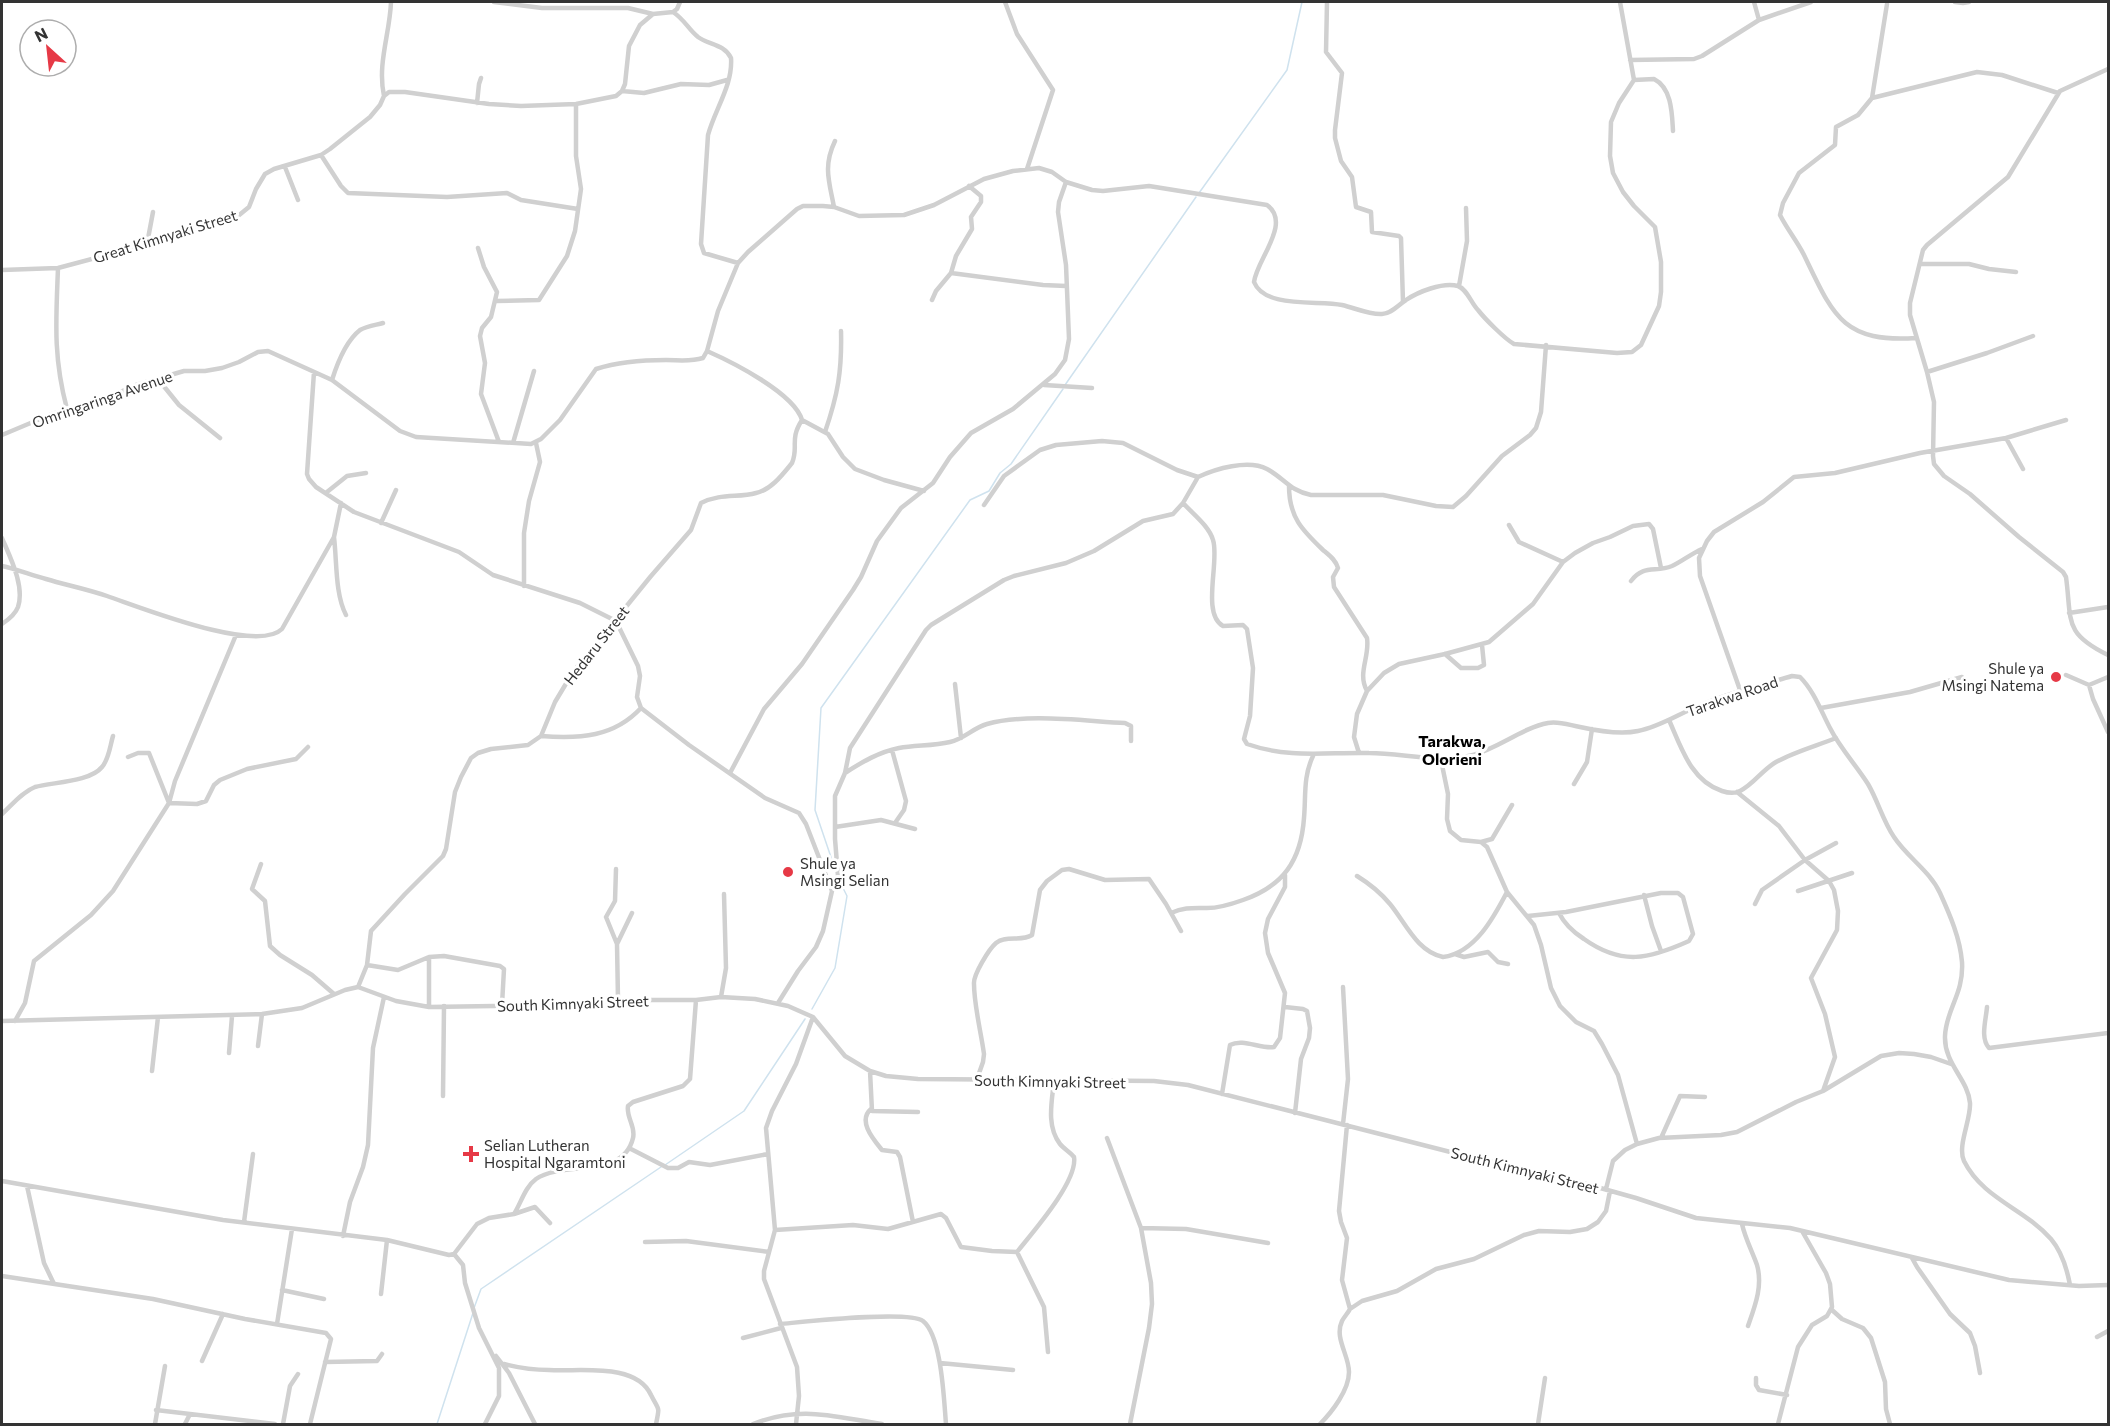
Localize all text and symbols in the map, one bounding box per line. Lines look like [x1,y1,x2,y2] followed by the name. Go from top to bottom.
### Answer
[18,18,78,78] north arrow
[31,23,51,45] text: N
[91,206,239,266] street label: Great Kimnyaki Street
[30,367,174,431] street label: Omringaringa Avenue
[560,602,632,688] street label: Hedaru Street
[1941,659,2044,694] place label: Shule ya Msingi Natema
[2049,670,2063,684] marker: Shule ya Msingi Natema
[1684,672,1780,720] street label: Tarakwa Road
[1418,731,1486,768] district label: Tarakwa, Olorieni
[800,854,889,889] place label: Shule ya Msingi Selian
[781,865,795,879] marker: Shule ya Msingi Selian
[497,991,649,1015] street label: South Kimnyaki Street
[974,1071,1126,1091] street label: South Kimnyaki Street
[484,1136,626,1171] place label: Selian Lutheran Hospital Ngaramtoni
[1449,1143,1601,1197] street label: South Kimnyaki Street
[462,1145,480,1163] marker: Selian Lutheran Hospital Ngaramtoni

